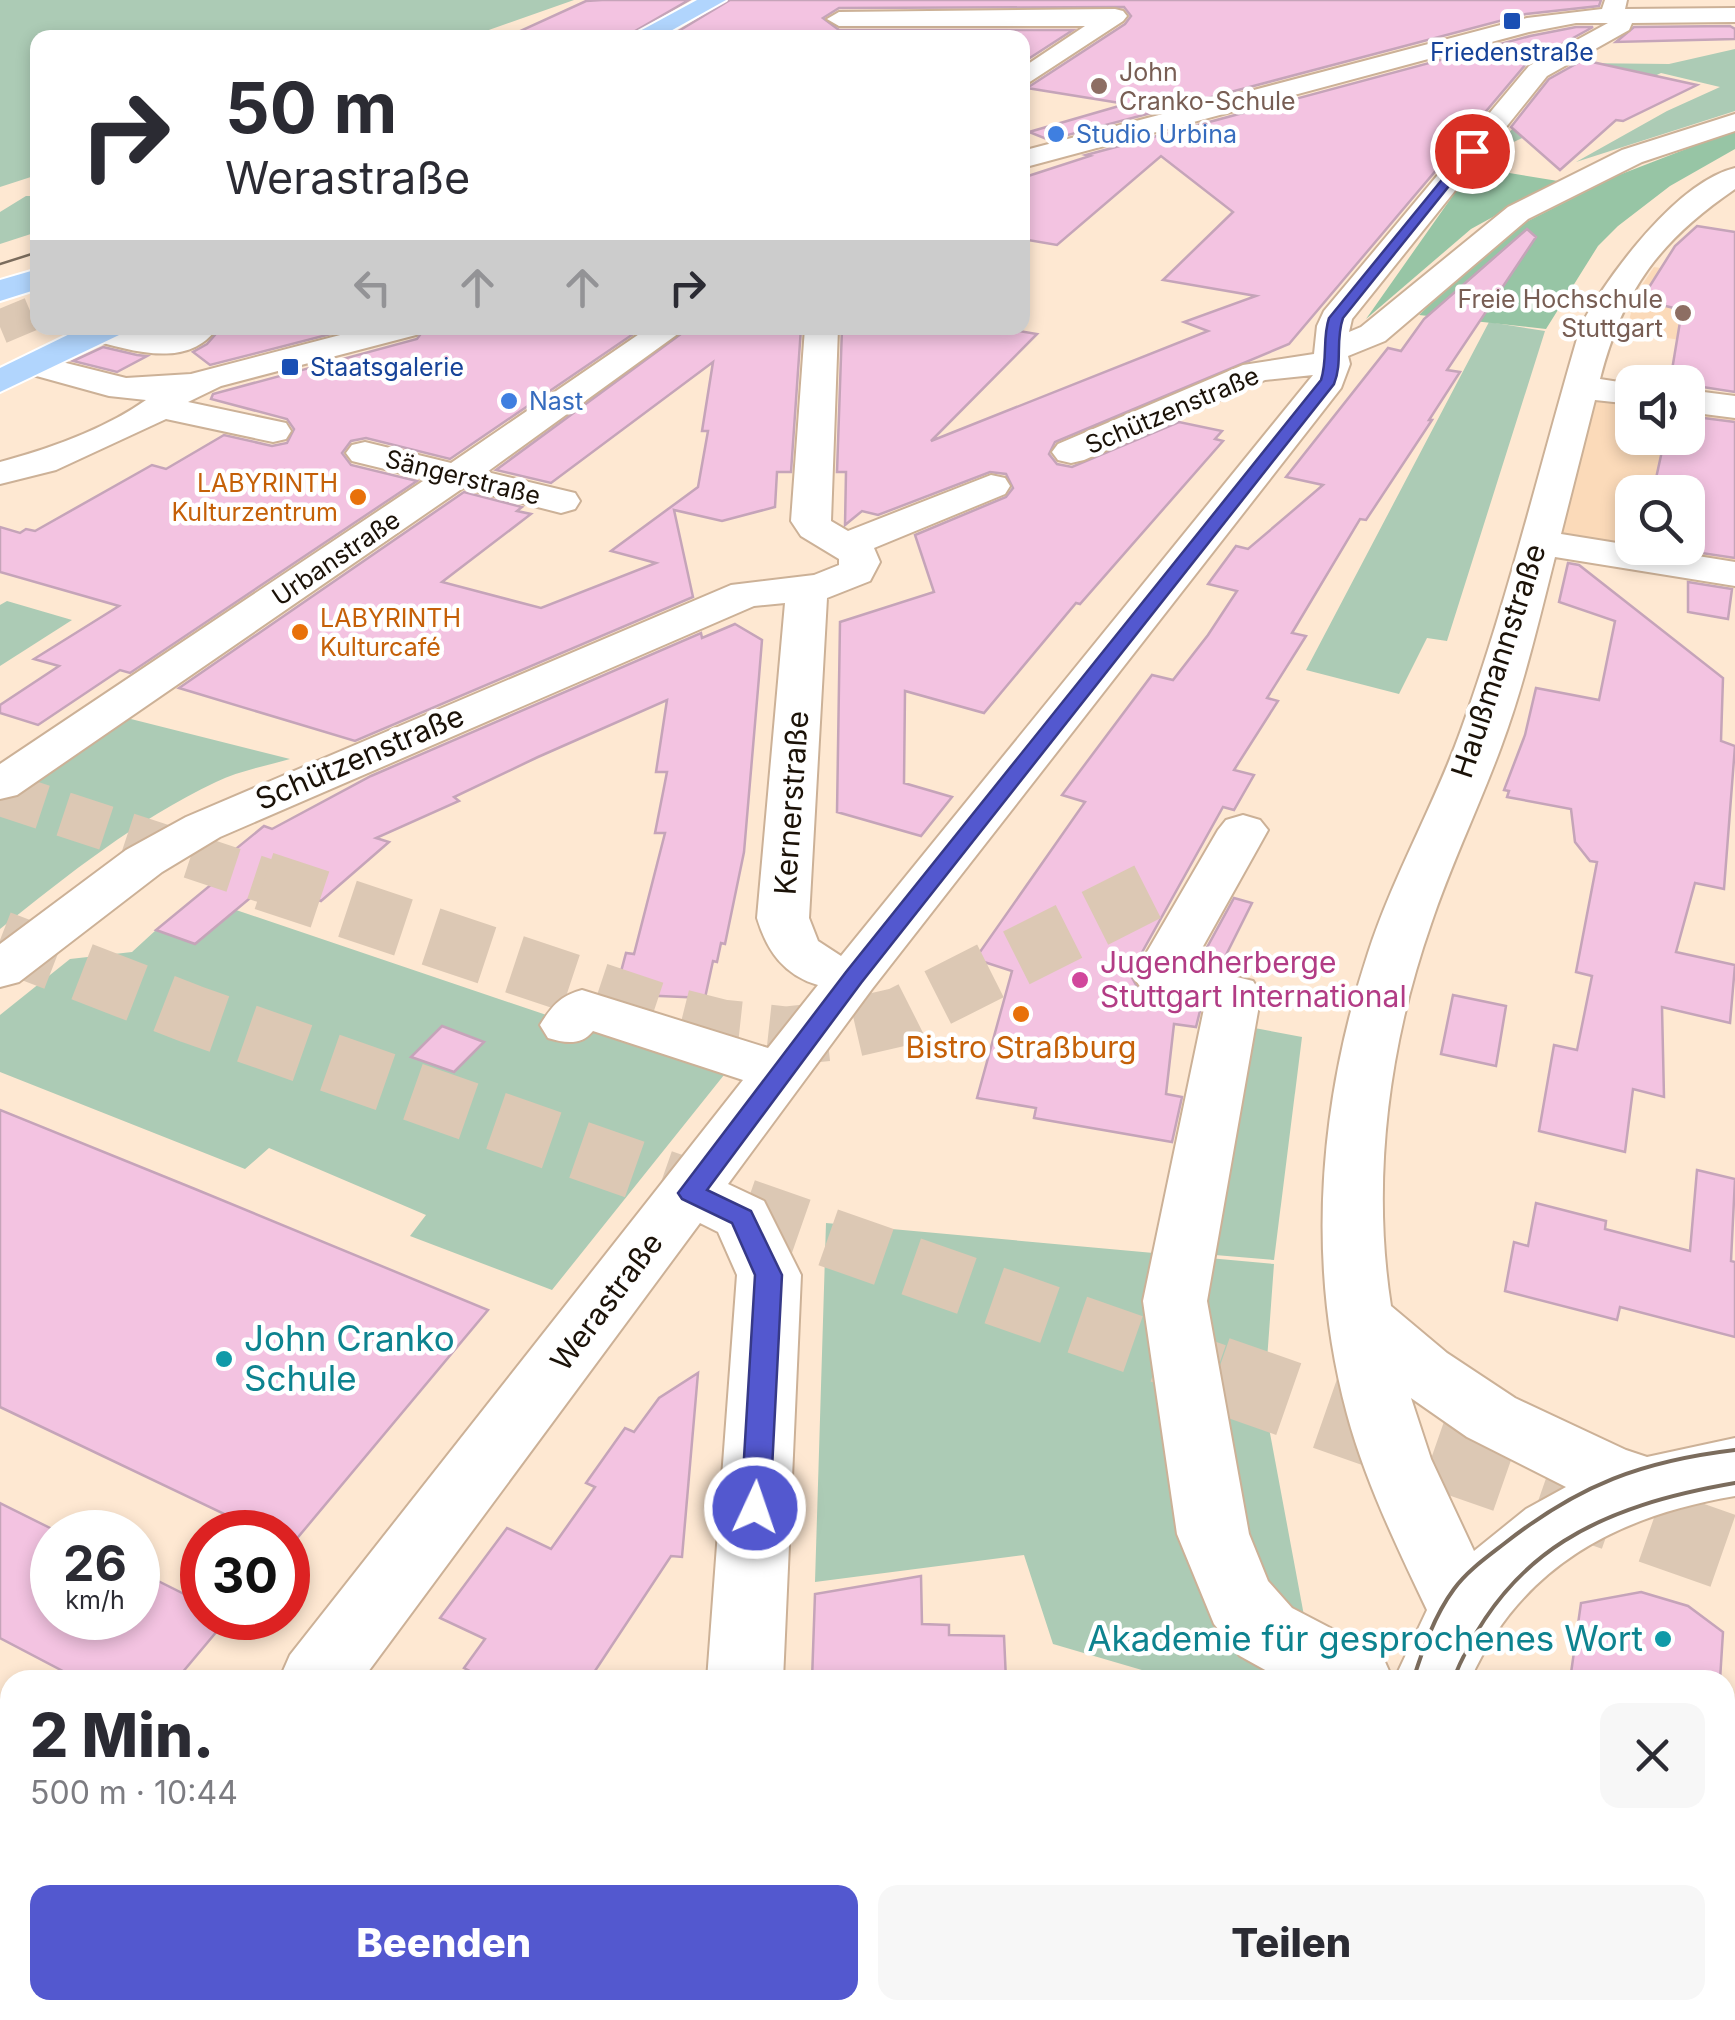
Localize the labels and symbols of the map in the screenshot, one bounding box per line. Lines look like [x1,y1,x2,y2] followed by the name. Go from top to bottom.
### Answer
[1501,10,1523,32] marker: Friedenstraße
[1430,37,1594,67] place label: Friedenstraße
[1119,57,1296,116] place label: John Cranko-Schule
[1088,75,1110,97] marker: John Cranko-Schule
[1430,109,1515,194] pin
[1076,119,1237,149] place label: Studio Urbina
[1045,123,1067,145] marker: Studio Urbina
[1457,284,1663,343] place label: Freie Hochschule Stuttgart
[1672,302,1694,324] marker: Freie Hochschule Stuttgart
[310,352,464,382] place label: Staatsgalerie
[279,356,301,378] marker: Staatsgalerie
[1081,360,1263,460] street label: Schützenstraße
[529,386,583,416] place label: Nast
[498,390,520,412] marker: Nast
[382,443,544,511] street label: Sängerstraße
[171,468,338,527] place label: LABYRINTH Kulturzentrum
[347,486,369,508] marker: LABYRINTH Kulturzentrum
[266,504,406,612] street label: Urbanstraße
[1443,539,1553,782] street label: Haußmannstraße
[320,603,461,662] place label: LABYRINTH Kulturcafé
[289,621,311,643] marker: LABYRINTH Kulturcafé
[250,697,469,817] street label: Schützenstraße
[767,710,815,896] street label: Kernerstraße
[1100,944,1407,1014] place label: Jugendherberge Stuttgart International
[1069,969,1091,991] marker: Jugendherberge Stuttgart International
[1010,1003,1032,1025] marker: Bistro Straßburg
[906,1029,1136,1065] place label: Bistro Straßburg
[543,1225,670,1377] street label: Werastraße
[244,1317,455,1399] place label: John Cranko Schule
[213,1348,235,1370] marker: John Cranko Schule
[703,1456,807,1560] position arrow
[180,1510,310,1640] speed limit sign: 30
[1087,1617,1643,1659] place label: Akademie für gesprochenes Wort
[1652,1628,1674,1650] marker: Akademie für gesprochenes Wort

